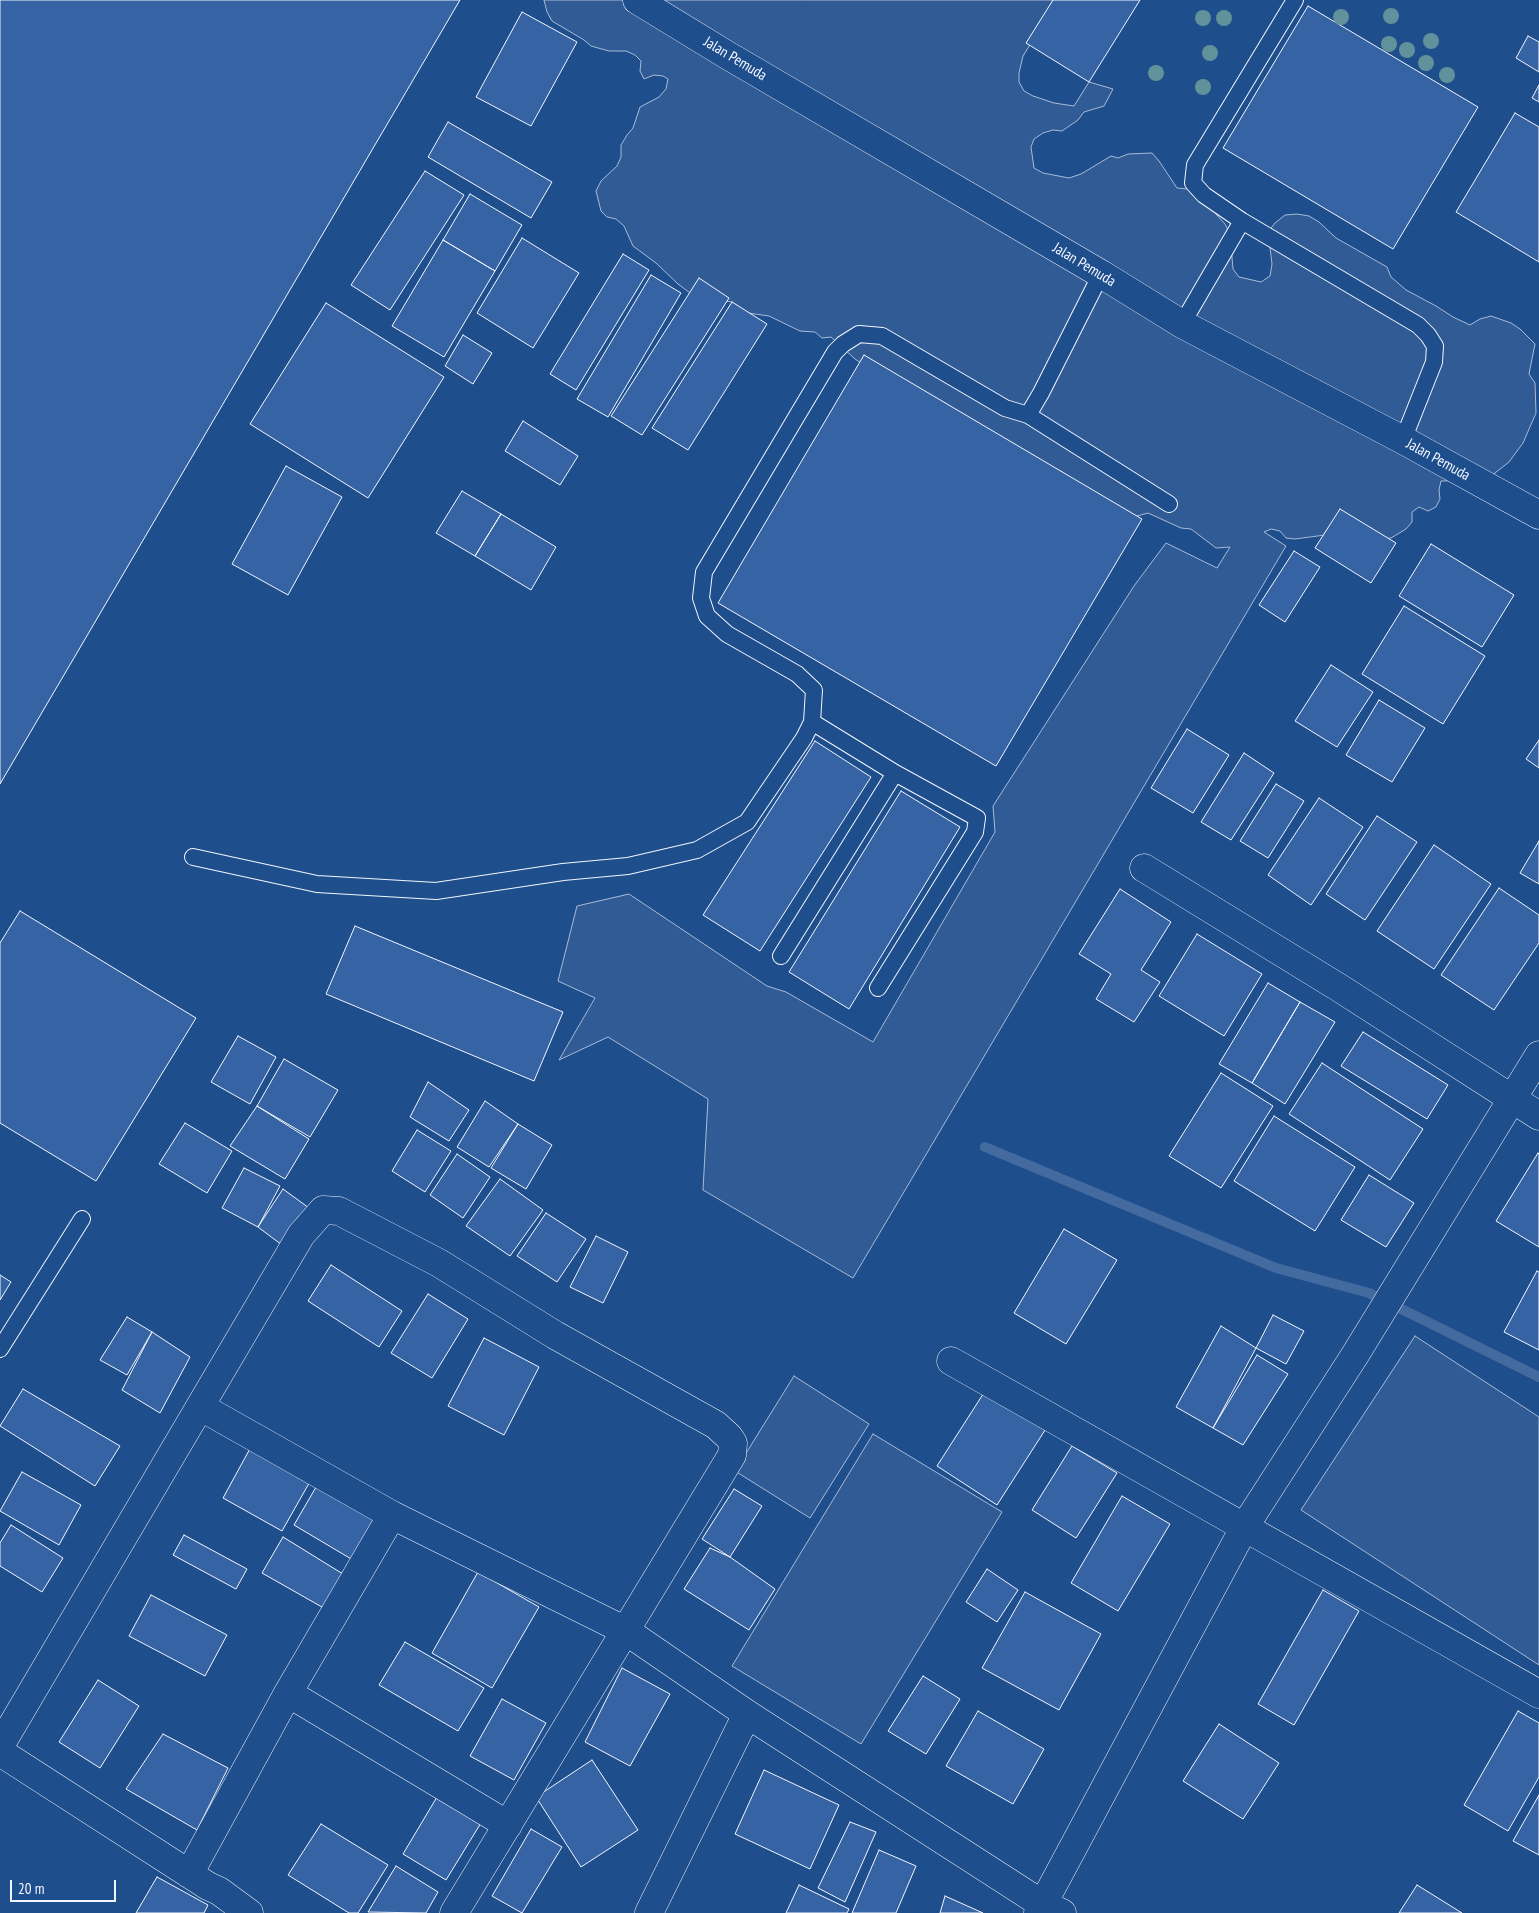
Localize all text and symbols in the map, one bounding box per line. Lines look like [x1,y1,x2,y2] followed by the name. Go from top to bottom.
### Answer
[700,33,770,85] street label: Jalan Pemuda
[1049,239,1119,291] street label: Jalan Pemuda
[1403,435,1473,485] street label: Jalan Pemuda
[12,1870,119,1902] scale bar
[18,1879,44,1898] text: 20 m

